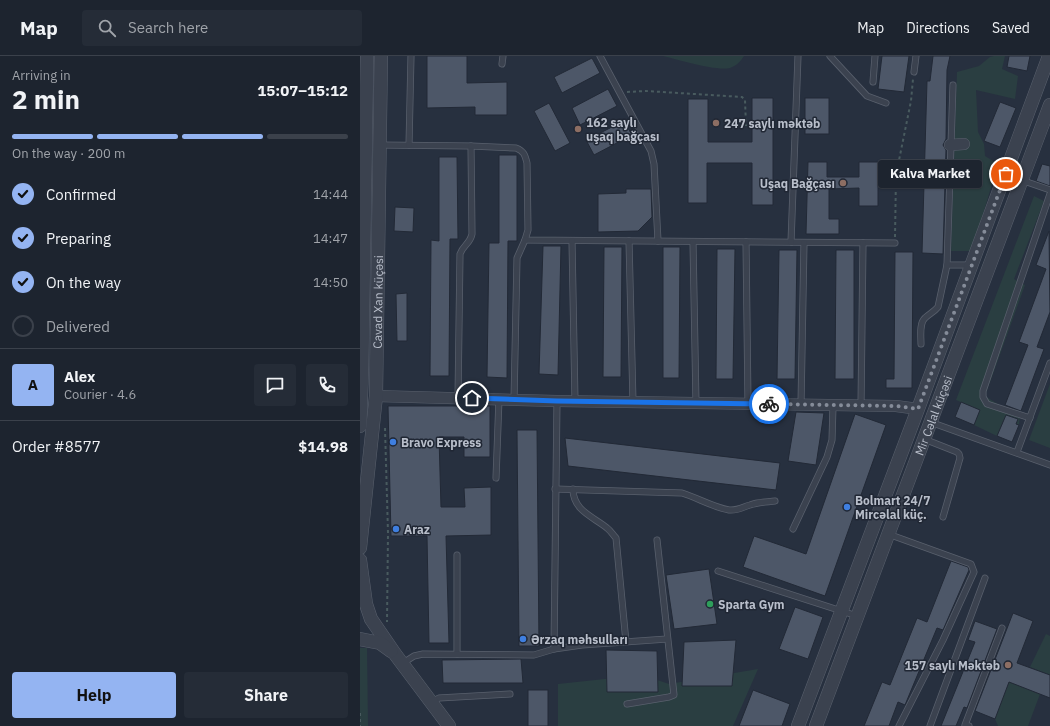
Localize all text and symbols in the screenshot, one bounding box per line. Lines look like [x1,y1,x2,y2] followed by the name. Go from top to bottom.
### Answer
[82,10,362,46] search box
[20,16,58,40] text: Map
[96,17,118,39] icon: search
[128,18,208,37] text: Search here
[857,19,884,37] text: Map
[906,19,970,37] text: Directions
[992,19,1030,37] text: Saved
[12,67,71,84] text: Arriving in
[257,81,348,100] text: 15:07–15:12
[12,82,80,116] text: 2 min
[586,115,659,144] place label: 162 saylı uşaq bağçası
[724,116,820,131] place label: 247 saylı məktəb
[711,118,721,128] marker: 247 saylı məktəb
[573,124,583,134] marker: 162 saylı uşaq bağçası
[12,145,125,162] text: On the way · 200 m
[989,157,1023,191] pin
[878,160,982,188] callout: Kalva Market
[995,163,1017,185] icon: bag
[890,165,970,182] text: Kalva Market
[760,176,835,191] place label: Uşaq Bağçası
[838,178,848,188] marker: Uşaq Bağçası
[12,183,34,205] icon: check
[46,185,116,204] text: Confirmed
[313,186,348,203] text: 14:44
[12,227,34,249] icon: check
[46,229,111,248] text: Preparing
[313,230,348,247] text: 14:47
[369,255,386,349] street label: Cavad Xan küçəsi
[12,271,34,293] icon: check
[46,273,121,292] text: On the way
[313,274,348,291] text: 14:50
[46,317,110,336] text: Delivered
[254,364,296,406] button: chat
[306,364,348,406] button: phone
[64,367,95,386] text: Alex
[911,373,955,457] street label: Mir Cəlal küçəsi
[28,375,38,394] text: A
[455,381,489,415] pin
[749,384,789,424] courier
[64,386,136,403] text: Courier · 4.6
[461,387,483,409] icon: home
[758,393,780,415] icon: bike
[401,435,481,450] place label: Bravo Express
[12,437,101,456] text: Order #8577
[298,437,348,456] text: $14.98
[388,437,398,447] marker: Bravo Express
[855,493,930,522] place label: Bolmart 24/7 Mircәlal küç.
[842,502,852,512] marker: Bolmart 24/7 Mircәlal küç.
[404,522,430,537] place label: Araz
[391,524,401,534] marker: Araz
[718,597,785,612] place label: Sparta Gym
[705,599,715,609] marker: Sparta Gym
[531,632,628,647] place label: Ərzaq məhsulları
[518,634,528,644] marker: Ərzaq məhsulları
[905,658,1000,673] place label: 157 saylı Məktəb
[1003,660,1013,670] marker: 157 saylı Məktəb
[12,672,176,718] button: Help
[184,672,348,718] button: Share

